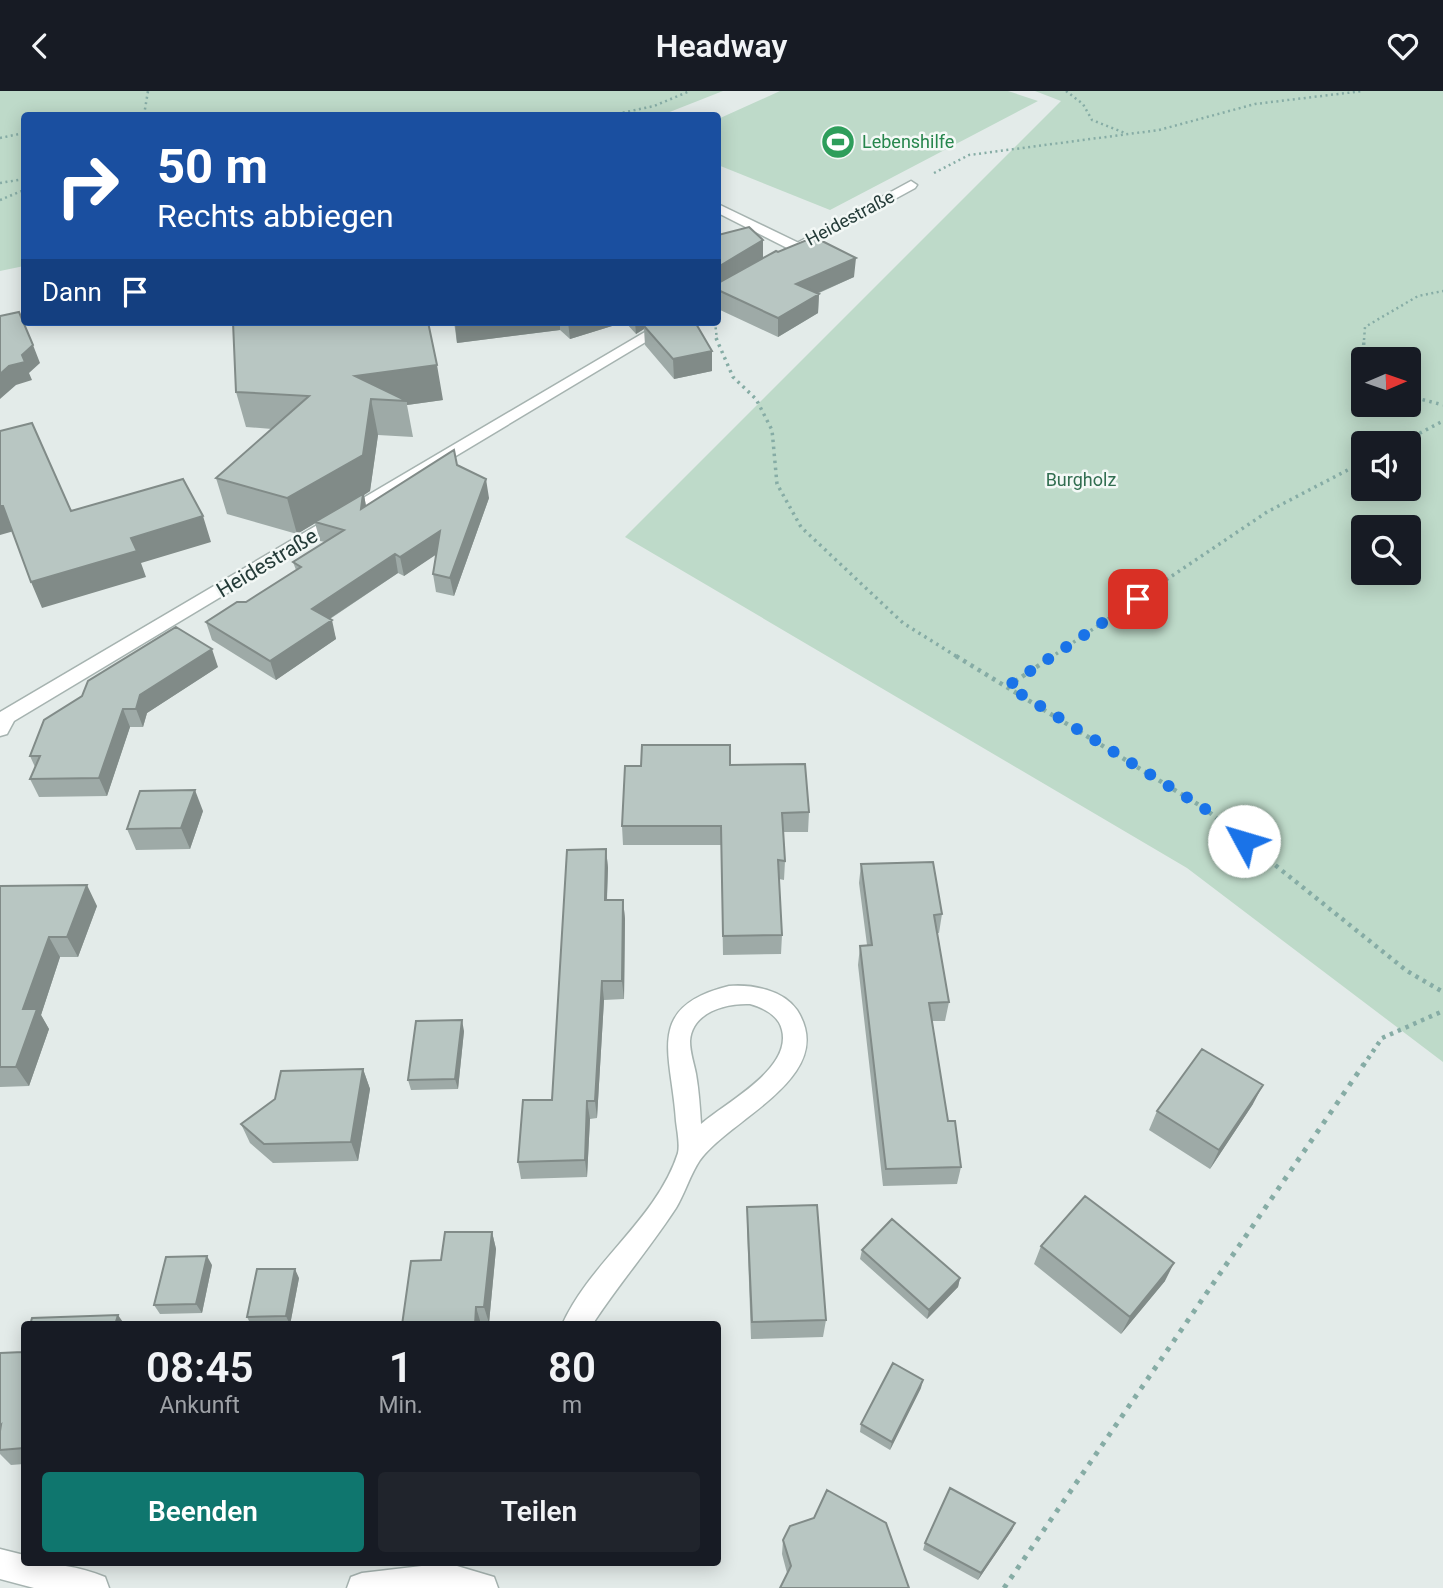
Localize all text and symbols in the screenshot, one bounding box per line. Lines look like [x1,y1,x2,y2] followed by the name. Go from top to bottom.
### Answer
[21,27,59,65] icon: back
[656,27,787,65] text: Headway
[1384,27,1422,65] icon: heart
[819,123,857,161] sports icon: Lebenshilfe
[862,131,954,152] place label: Lebenshilfe
[157,138,268,195] text: 50 m
[42,140,133,231] icon: right
[802,185,898,250] street label: Heidestraße
[157,197,394,235] text: Rechts abbiegen
[116,273,154,311] icon: arrive
[42,277,102,307] text: Dann
[1351,347,1421,417] north arrow
[1351,347,1421,585] map controls
[1351,431,1421,501] button: sound
[1046,469,1116,490] park label: Burgholz
[1351,515,1421,585] button: search
[212,523,322,603] street label: Heidestraße
[1108,569,1168,629] pin
[1119,580,1157,618] icon: arrive
[1207,804,1281,878] position arrow
[146,1343,253,1392] text: 08:45
[389,1343,413,1392] text: 1
[548,1343,596,1392] text: 80
[160,1392,240,1419] text: Ankunft
[378,1392,423,1419] text: Min.
[562,1392,582,1419] text: m
[42,1472,364,1552] button: Beenden
[378,1472,700,1552] button: Teilen

